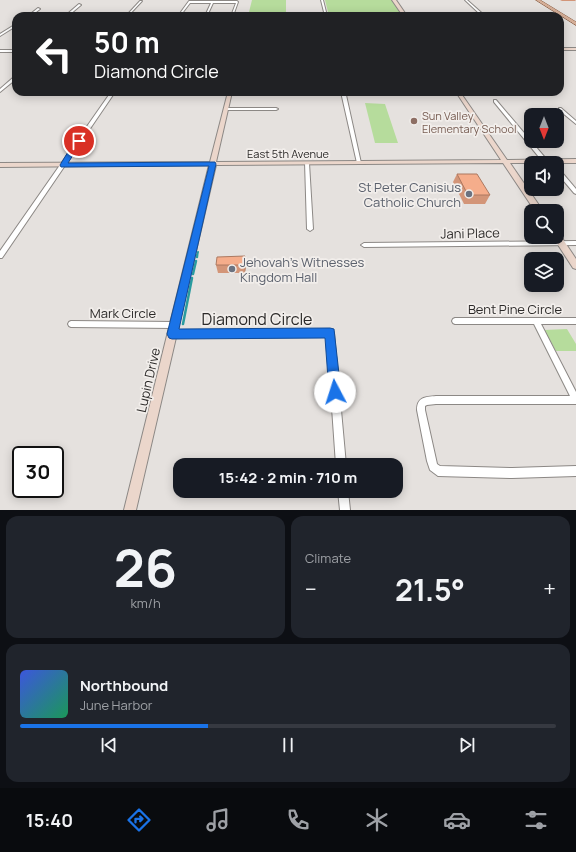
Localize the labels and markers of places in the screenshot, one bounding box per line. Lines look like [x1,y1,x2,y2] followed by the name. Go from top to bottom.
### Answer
[422,108,517,136] place label: Sun Valley Elementary School
[409,116,419,126] marker: Sun Valley Elementary School
[62,124,96,158] pin
[358,178,461,211] place label: St Peter Canisius Catholic Church
[464,189,474,199] marker: St Peter Canisius Catholic Church
[240,253,365,286] place label: Jehovah's Witnesses Kingdom Hall
[227,264,237,274] marker: Jehovah's Witnesses Kingdom Hall

